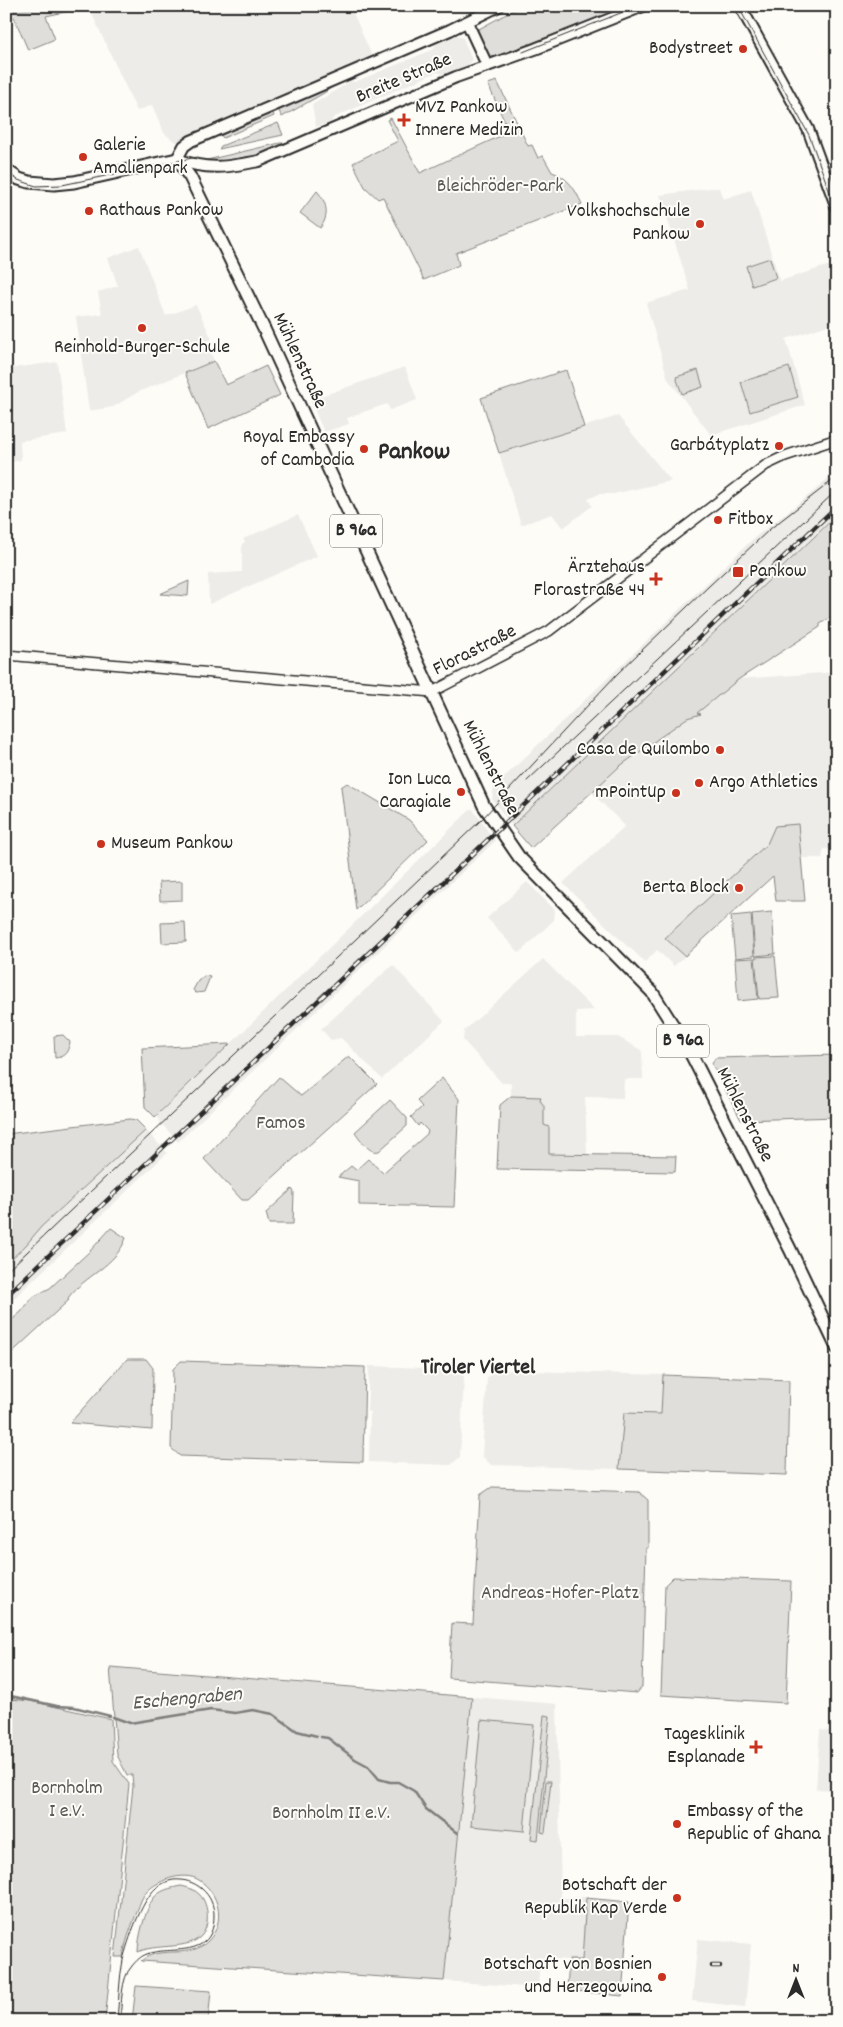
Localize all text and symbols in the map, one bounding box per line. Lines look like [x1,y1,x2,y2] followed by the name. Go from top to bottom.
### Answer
[649,35,733,63] place label: Bodystreet
[737,43,749,55] marker: Bodystreet
[352,46,456,112] street label: Breite Straße
[415,94,523,145] place label: MVZ Pankow Innere Medizin
[397,113,411,127] marker: MVZ Pankow Innere Medizin
[93,132,188,183] place label: Galerie Amalienpark
[77,151,89,163] marker: Galerie Amalienpark
[437,173,563,201] park label: Bleichröder-Park
[99,197,223,225] place label: Rathaus Pankow
[567,198,690,249] place label: Volkshochschule Pankow
[83,205,95,217] marker: Rathaus Pankow
[694,218,706,230] marker: Volkshochschule Pankow
[265,308,334,414] street label: Mühlenstraße
[136,322,148,334] marker: Reinhold-Burger-Schule
[54,334,230,362] place label: Reinhold-Burger-Schule
[243,424,355,475] place label: Royal Embassy of Cambodia
[670,432,769,460] place label: Garbátyplatz
[378,435,450,471] district label: Pankow
[773,440,785,452] marker: Garbátyplatz
[358,443,370,455] marker: Royal Embassy of Cambodia
[728,506,774,534] place label: Fitbox
[330,514,382,548] road number: B 96a
[712,514,724,526] marker: Fitbox
[534,554,645,605] place label: Ärztehaus Florastraße 44
[749,558,807,586] place label: Pankow
[731,565,745,579] marker: Pankow
[649,572,663,586] marker: Ärztehaus Florastraße 44
[428,618,522,684] street label: Florastraße
[454,716,526,821] street label: Mühlenstraße
[577,736,710,764] place label: Casa de Quilombo
[714,744,726,756] marker: Casa de Quilombo
[380,766,452,817] place label: Ion Luca Caragiale
[709,769,818,797] place label: Argo Athletics
[693,777,705,789] marker: Argo Athletics
[595,779,666,807] place label: mPointUp
[455,786,467,798] marker: Ion Luca Caragiale
[670,787,682,799] marker: mPointUp
[111,830,233,858] place label: Museum Pankow
[95,838,107,850] marker: Museum Pankow
[643,874,729,902] place label: Berta Block
[733,882,745,894] marker: Berta Block
[657,1024,709,1058] road number: B 96a
[708,1063,780,1168] street label: Mühlenstraße
[256,1110,306,1138] park label: Famos
[421,1353,536,1384] district label: Tiroler Viertel
[481,1580,639,1608] park label: Andreas-Hofer-Platz
[131,1680,245,1720] water label: Eschengraben
[664,1721,745,1772] place label: Tagesklinik Esplanade
[749,1740,763,1754] marker: Tagesklinik Esplanade
[31,1775,103,1826] park label: Bornholm I e.V.
[687,1798,821,1849] place label: Embassy of the Republic of Ghana
[272,1800,390,1828] park label: Bornholm II e.V.
[671,1818,683,1830] marker: Embassy of the Republic of Ghana
[524,1872,668,1923] place label: Botschaft der Republik Kap Verde
[671,1892,683,1904] marker: Botschaft der Republik Kap Verde
[483,1951,653,2002] place label: Botschaft von Bosnien und Herzegowina
[770,1954,820,2004] north arrow
[793,1959,800,1979] text: N
[656,1971,668,1983] marker: Botschaft von Bosnien und Herzegowina

